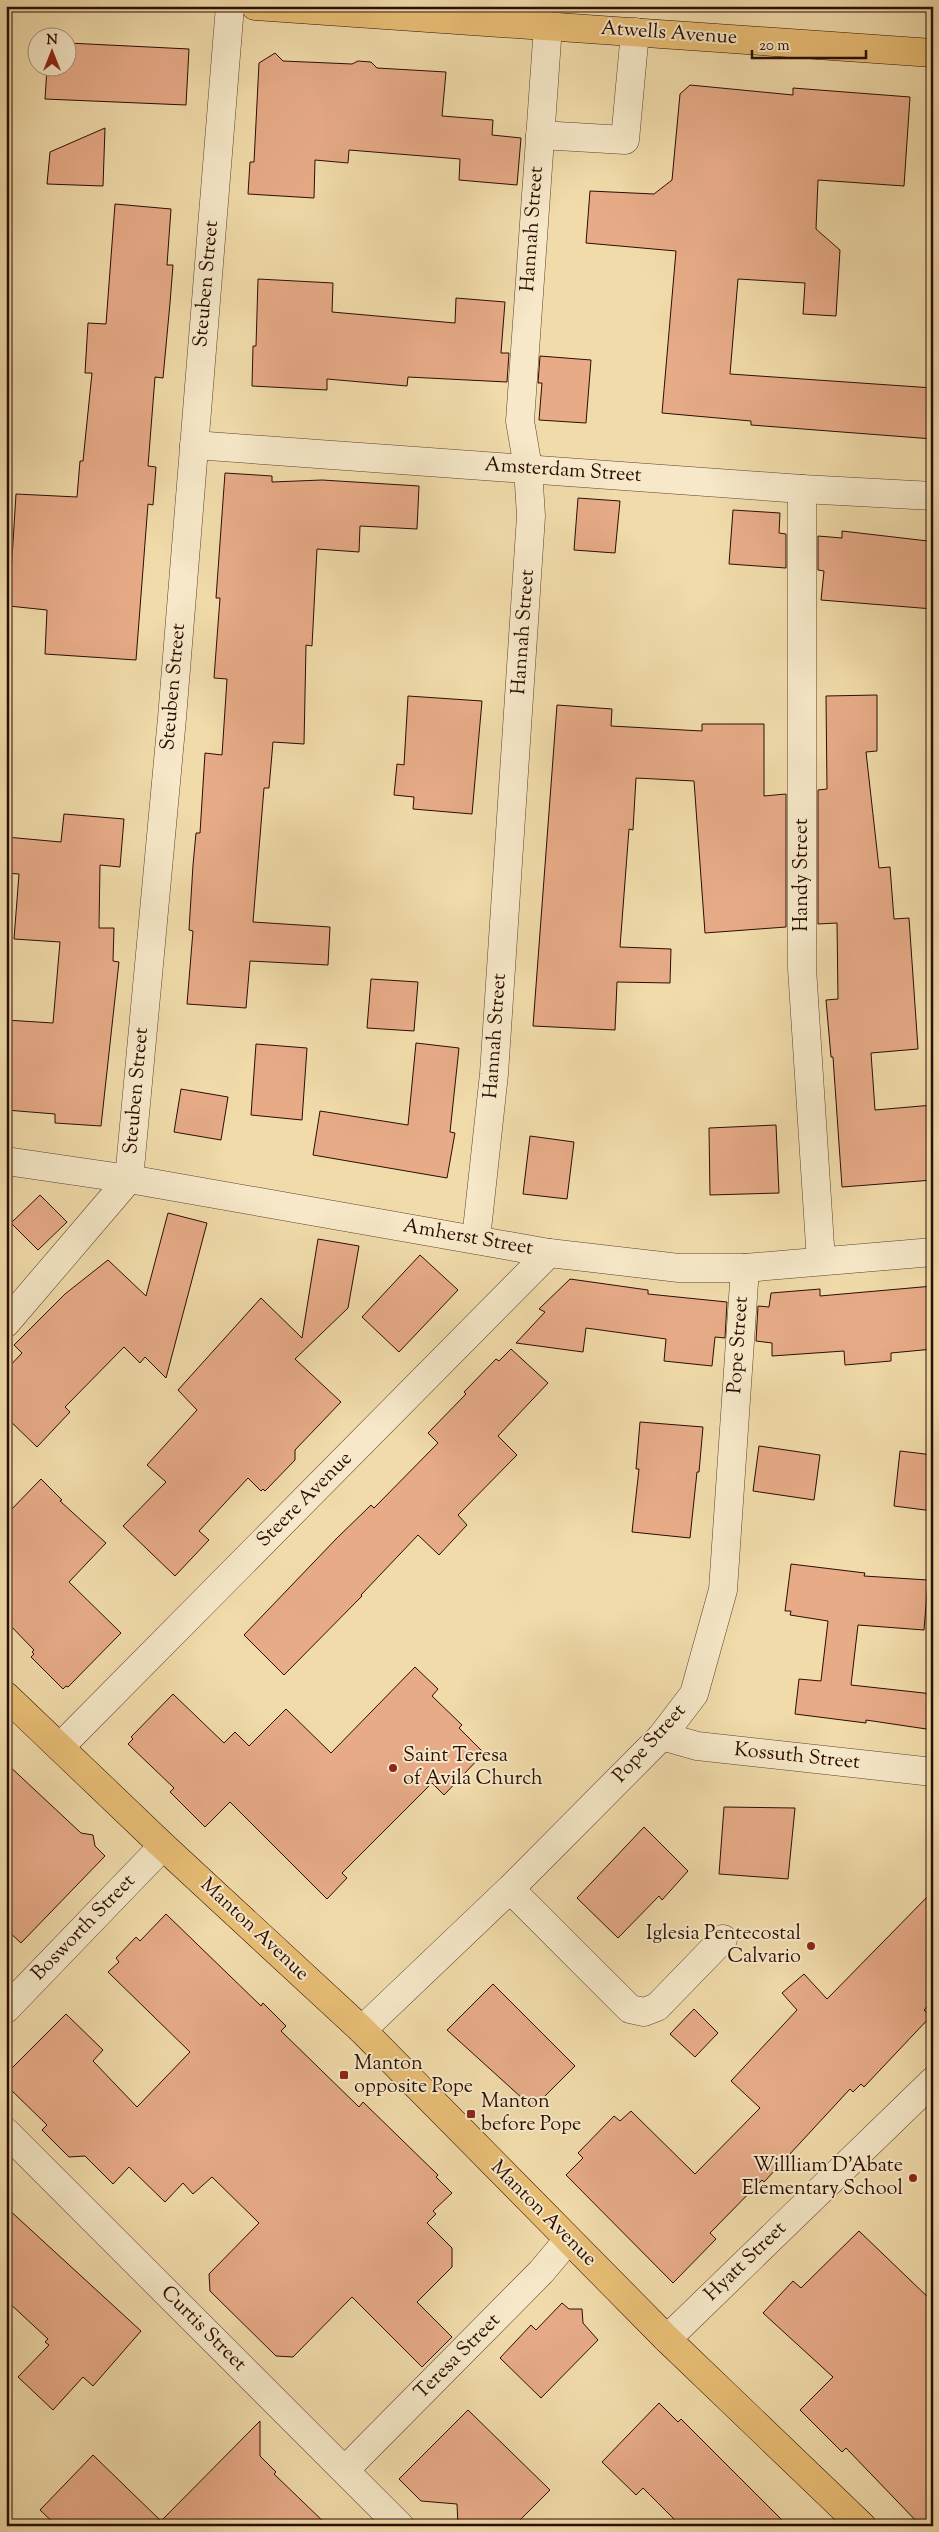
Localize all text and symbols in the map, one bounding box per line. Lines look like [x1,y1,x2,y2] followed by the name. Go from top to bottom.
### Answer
[600,15,738,53] street label: Atwells Avenue
[28,28,78,78] north arrow
[752,28,865,60] scale bar
[46,31,58,51] text: N
[759,36,790,57] text: 20 m
[514,165,552,293] street label: Hannah Street
[187,219,227,349] street label: Steuben Street
[484,451,643,491] street label: Amsterdam Street
[505,568,543,696] street label: Hannah Street
[154,622,194,752] street label: Steuben Street
[788,818,817,932] street label: Handy Street
[477,972,515,1100] street label: Hannah Street
[117,1026,157,1156] street label: Steuben Street
[401,1212,536,1264] street label: Amherst Street
[721,1295,757,1395] street label: Pope Street
[250,1445,360,1555] street label: Steere Avenue
[607,1698,693,1790] street label: Pope Street
[733,1736,861,1778] street label: Kossuth Street
[403,1742,543,1794] place label: Saint Teresa of Avila Church
[387,1762,399,1774] marker: Saint Teresa of Avila Church
[25,1868,143,1988] street label: Bosworth Street
[193,1872,315,1988] street label: Manton Avenue
[646,1920,801,1972] place label: Iglesia Pentecostal Calvario
[805,1940,817,1952] marker: Iglesia Pentecostal Calvario
[354,2050,473,2102] place label: Manton opposite Pope
[338,2069,350,2081] marker: Manton opposite Pope
[481,2088,581,2140] place label: Manton before Pope
[465,2108,477,2120] marker: Manton before Pope
[742,2152,903,2204] place label: Willliam D'Abate Elementary School
[483,2154,603,2274] street label: Manton Avenue
[907,2172,919,2184] marker: Willliam D'Abate Elementary School
[698,2215,794,2309] street label: Hyatt Street
[153,2279,253,2379] street label: Curtis Street
[408,2307,508,2407] street label: Teresa Street

